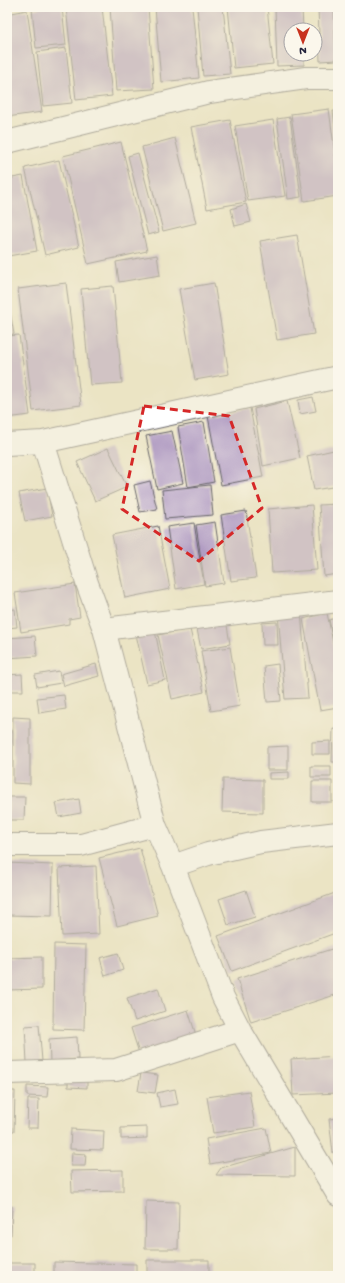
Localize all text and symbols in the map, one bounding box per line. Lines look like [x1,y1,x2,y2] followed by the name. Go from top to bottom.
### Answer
[283,22,323,62] north arrow
[299,44,307,56] text: N

